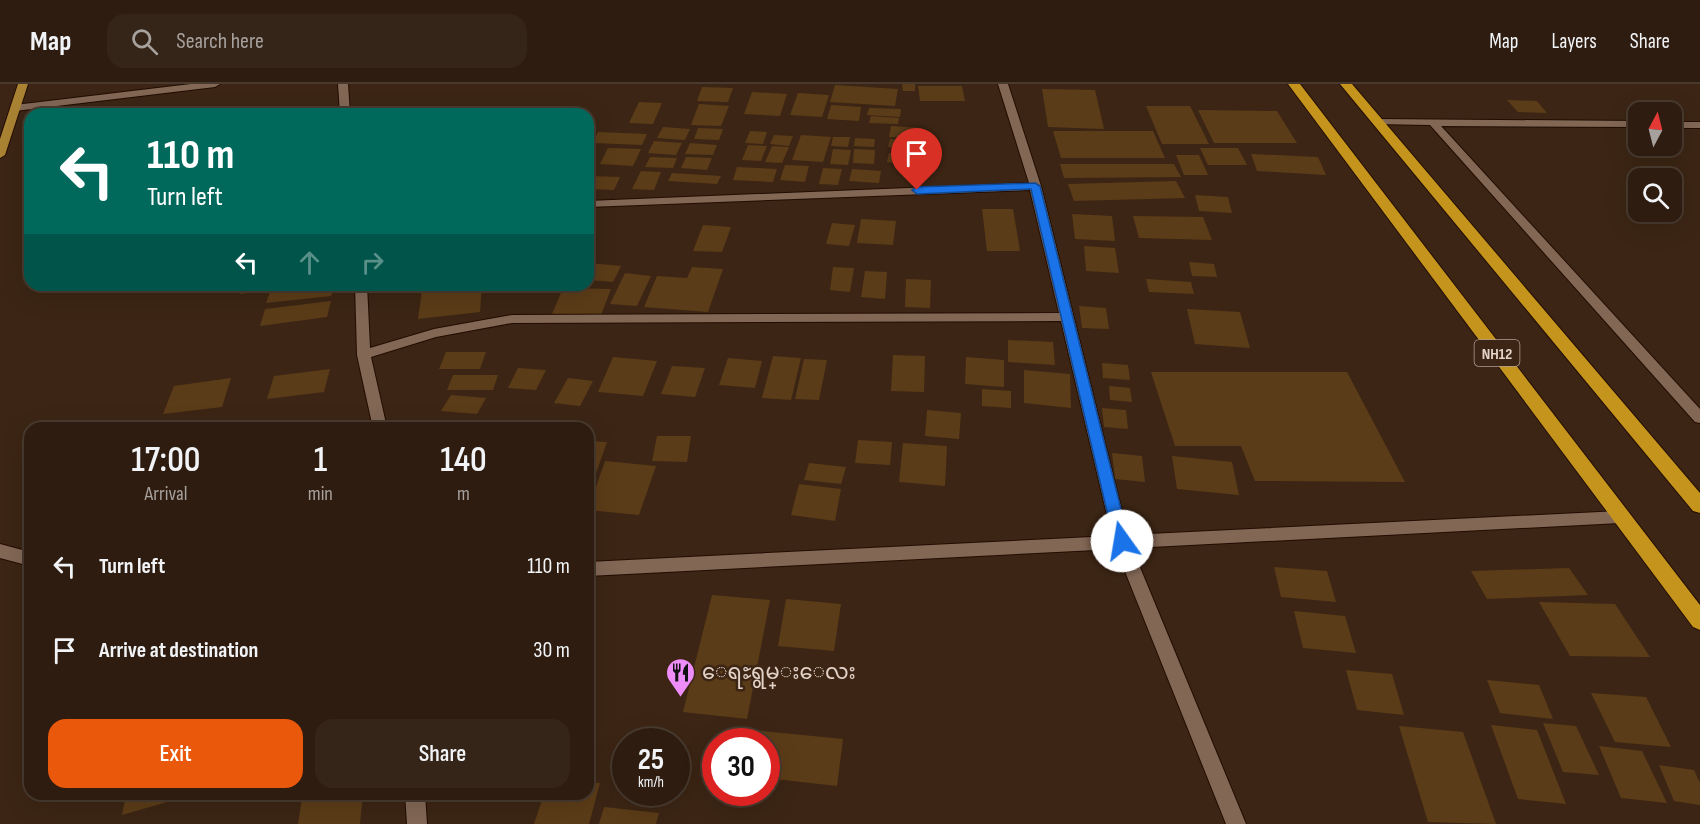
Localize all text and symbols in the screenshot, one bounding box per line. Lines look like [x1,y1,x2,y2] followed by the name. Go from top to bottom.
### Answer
[107,14,527,68] search box
[30,25,71,58] text: Map
[128,25,161,58] icon: search
[176,28,264,55] text: Search here
[1489,29,1518,54] text: Map
[1551,29,1597,54] text: Layers
[1630,29,1670,54] text: Share
[1628,102,1682,156] north arrow
[1628,102,1682,222] map controls
[891,128,942,190] pin
[147,130,234,181] text: 110 m
[48,132,126,210] icon: left
[900,137,933,170] icon: arrive
[1628,168,1682,222] button: search
[147,181,223,213] text: Turn left
[230,246,263,279] icon: left
[293,246,326,279] icon: ahead
[356,246,389,279] icon: right
[1474,340,1520,366] road number: NH12
[131,439,200,482] text: 17:00
[314,439,327,482] text: 1
[440,439,487,482] text: 140
[144,482,187,506] text: Arrival
[308,482,333,506] text: min
[457,482,470,506] text: m
[1090,509,1154,573] position arrow
[48,550,81,583] icon: left
[99,553,165,580] text: Turn left
[527,553,570,580] text: 110 m
[48,634,81,667] icon: arrive
[99,637,258,664] text: Arrive at destination
[533,637,570,664] text: 30 m
[665,656,697,698] restaurant icon: ေရႊရွမ္းေလး
[702,660,856,689] place label: ေရႊရွမ္းေလး
[48,719,303,788] button: Exit
[315,719,570,788] button: Share
[702,728,780,806] speed limit sign: 30
[638,742,664,778] text: 25
[638,773,664,792] text: km/h

